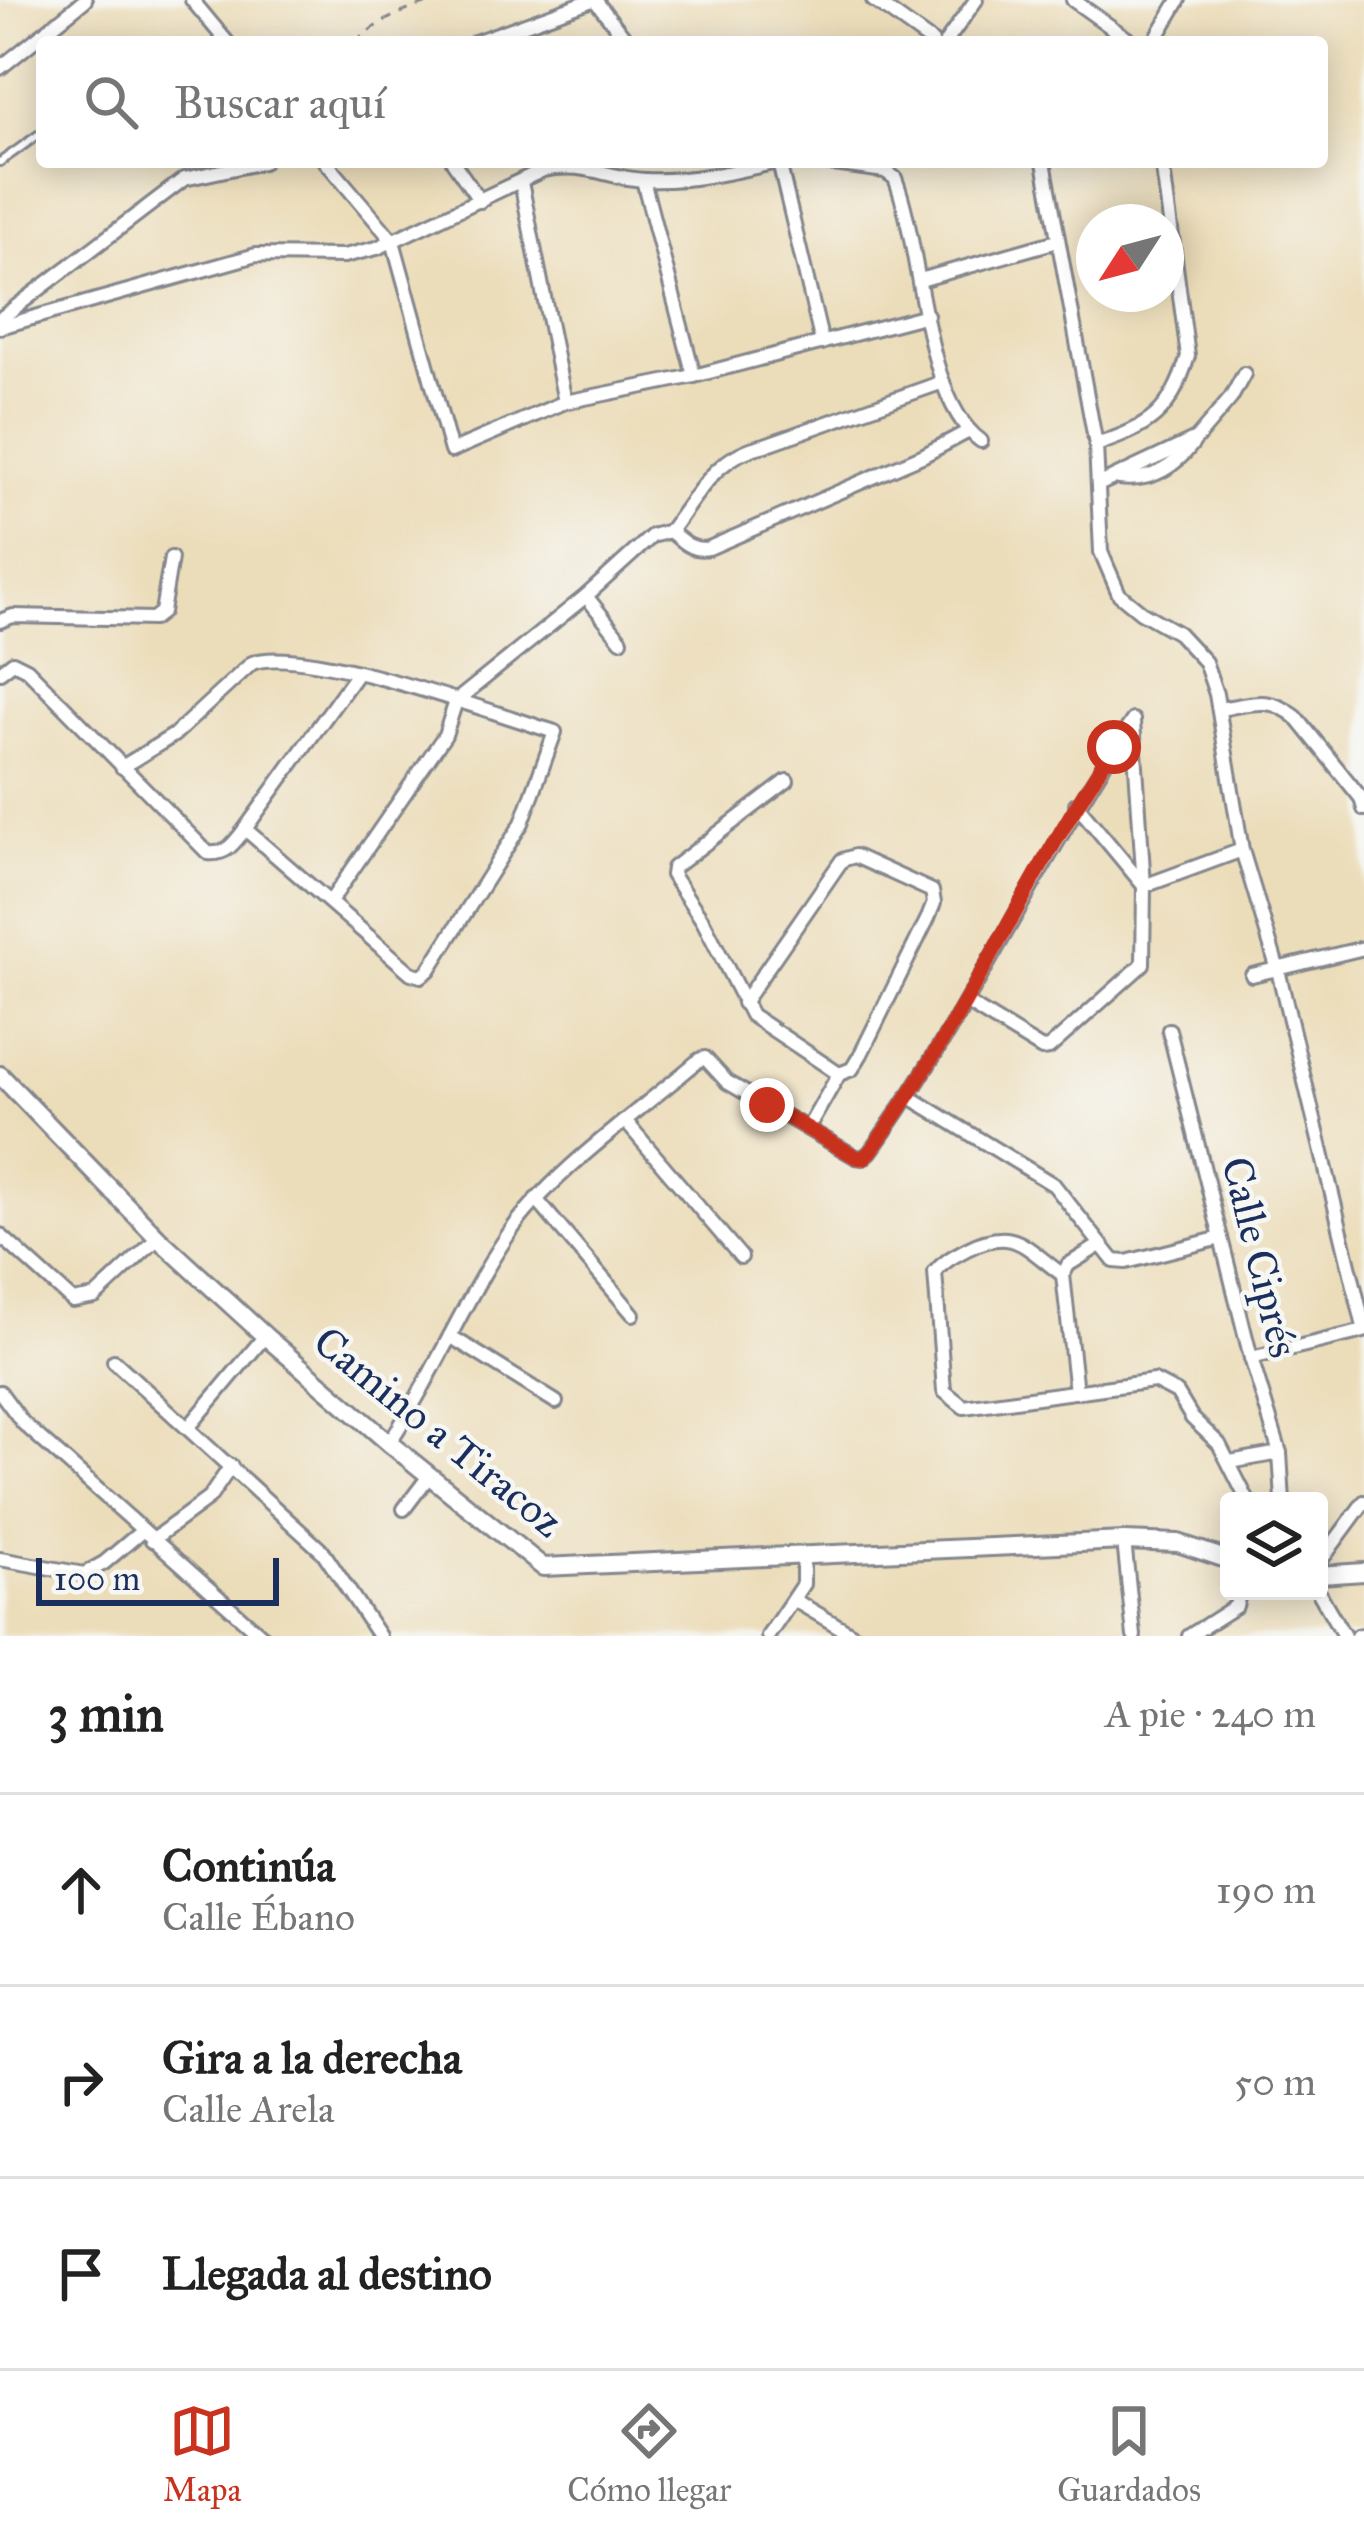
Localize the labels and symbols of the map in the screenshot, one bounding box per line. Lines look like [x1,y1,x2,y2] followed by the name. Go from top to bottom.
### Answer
[1076,204,1184,312] north arrow
[1087,720,1141,774] route start
[740,1078,794,1132] route end
[1210,1152,1310,1363] street label: Calle Ciprés
[303,1315,574,1548] street label: Camino a Tiracoz
[36,1552,279,1605] scale bar

